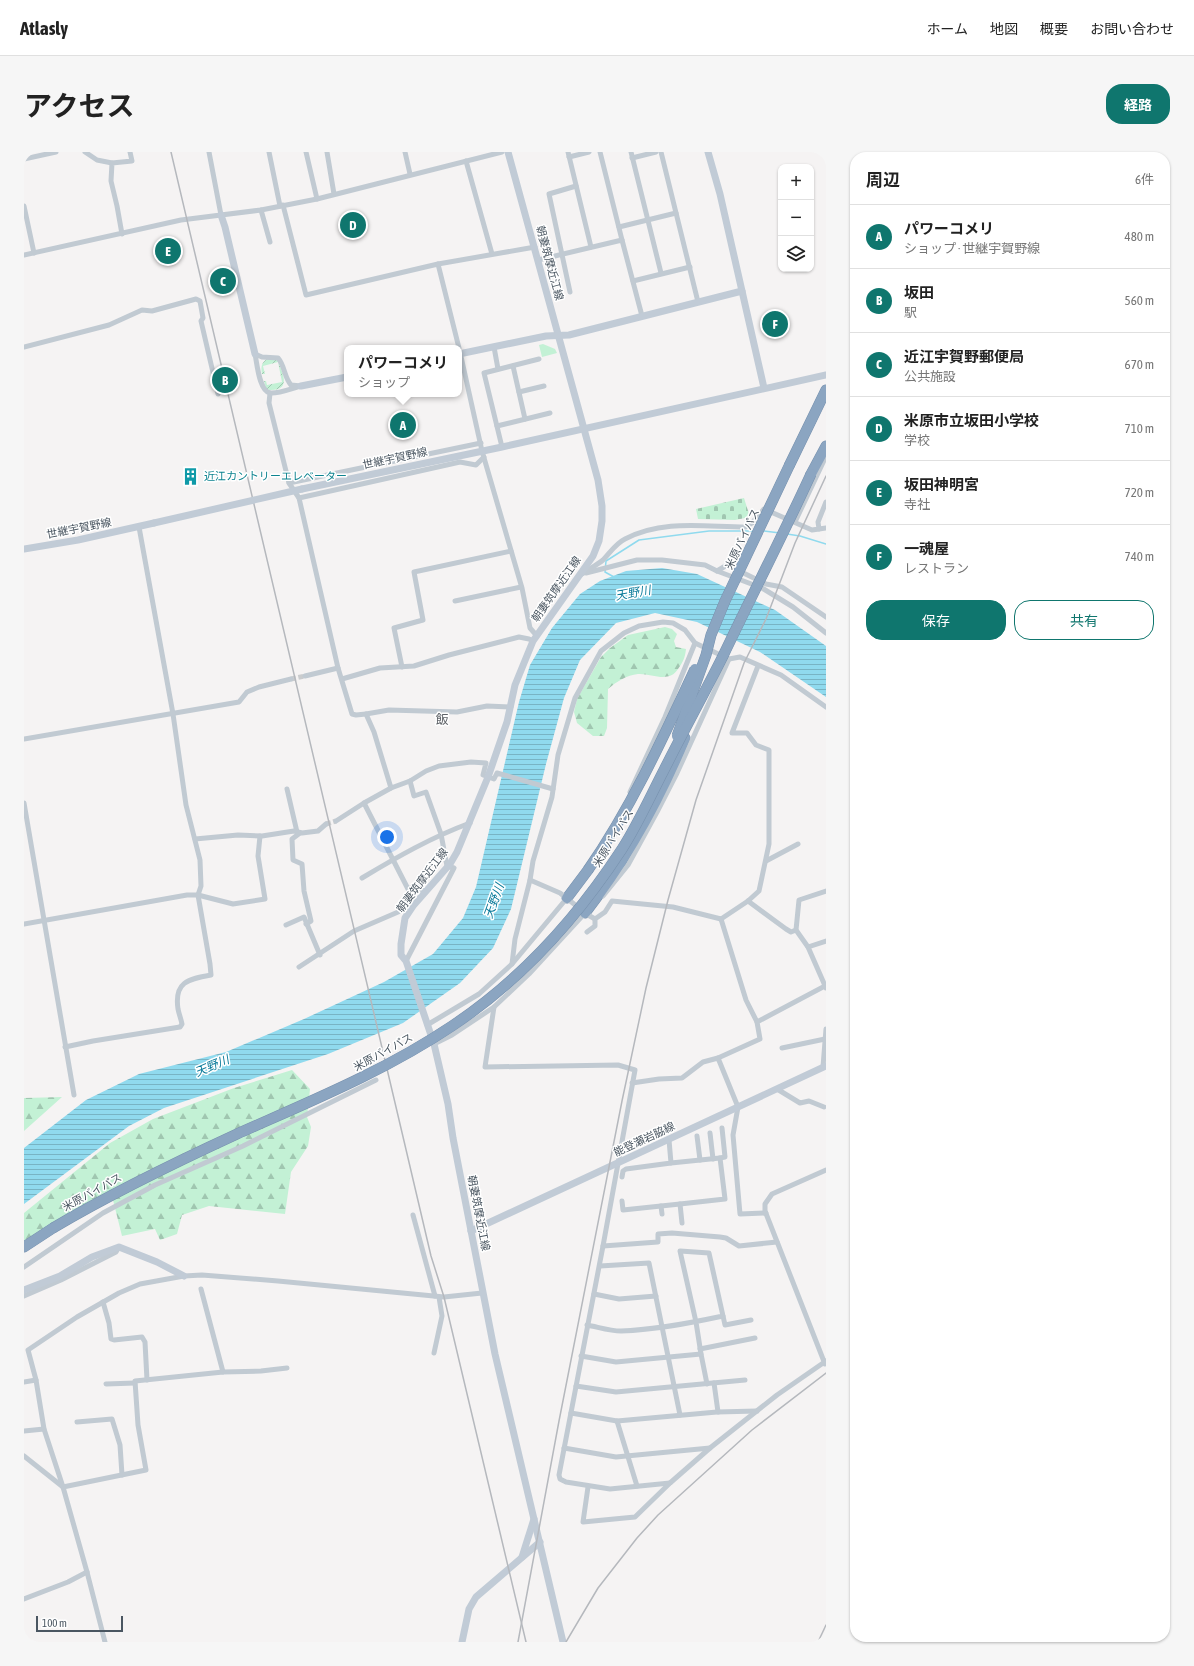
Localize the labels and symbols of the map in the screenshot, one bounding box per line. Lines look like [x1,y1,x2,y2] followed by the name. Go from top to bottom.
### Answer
[340,210,366,240] pin: D
[534,224,566,302] street label: 朝妻筑摩近江線
[155,236,181,266] pin: E
[210,266,236,296] pin: C
[762,309,788,339] pin: F
[212,365,238,395] pin: B
[390,410,416,440] pin: A
[361,445,429,471] street label: 世継宇賀野線
[181,466,201,486] building icon: 近江カントリーエレベーター
[204,470,347,482] place label: 近江カントリーエレベーター
[723,507,761,571] street label: 米原バイパス
[45,516,113,540] street label: 世継宇賀野線
[529,554,583,624] street label: 朝妻筑摩近江線
[614,583,654,603] water label: 天野川
[435,712,449,727] district label: 飯
[590,807,636,869] street label: 米原バイパス
[377,827,397,847] your location
[394,846,450,914] street label: 朝妻筑摩近江線
[481,880,507,920] water label: 天野川
[351,1031,415,1073] street label: 米原バイパス
[193,1052,233,1079] water label: 天野川
[612,1120,676,1158] street label: 能登瀬岩脇線
[60,1171,124,1213] street label: 米原バイパス
[466,1174,492,1252] street label: 朝妻筑摩近江線
[36,1614,123,1633] scale bar

